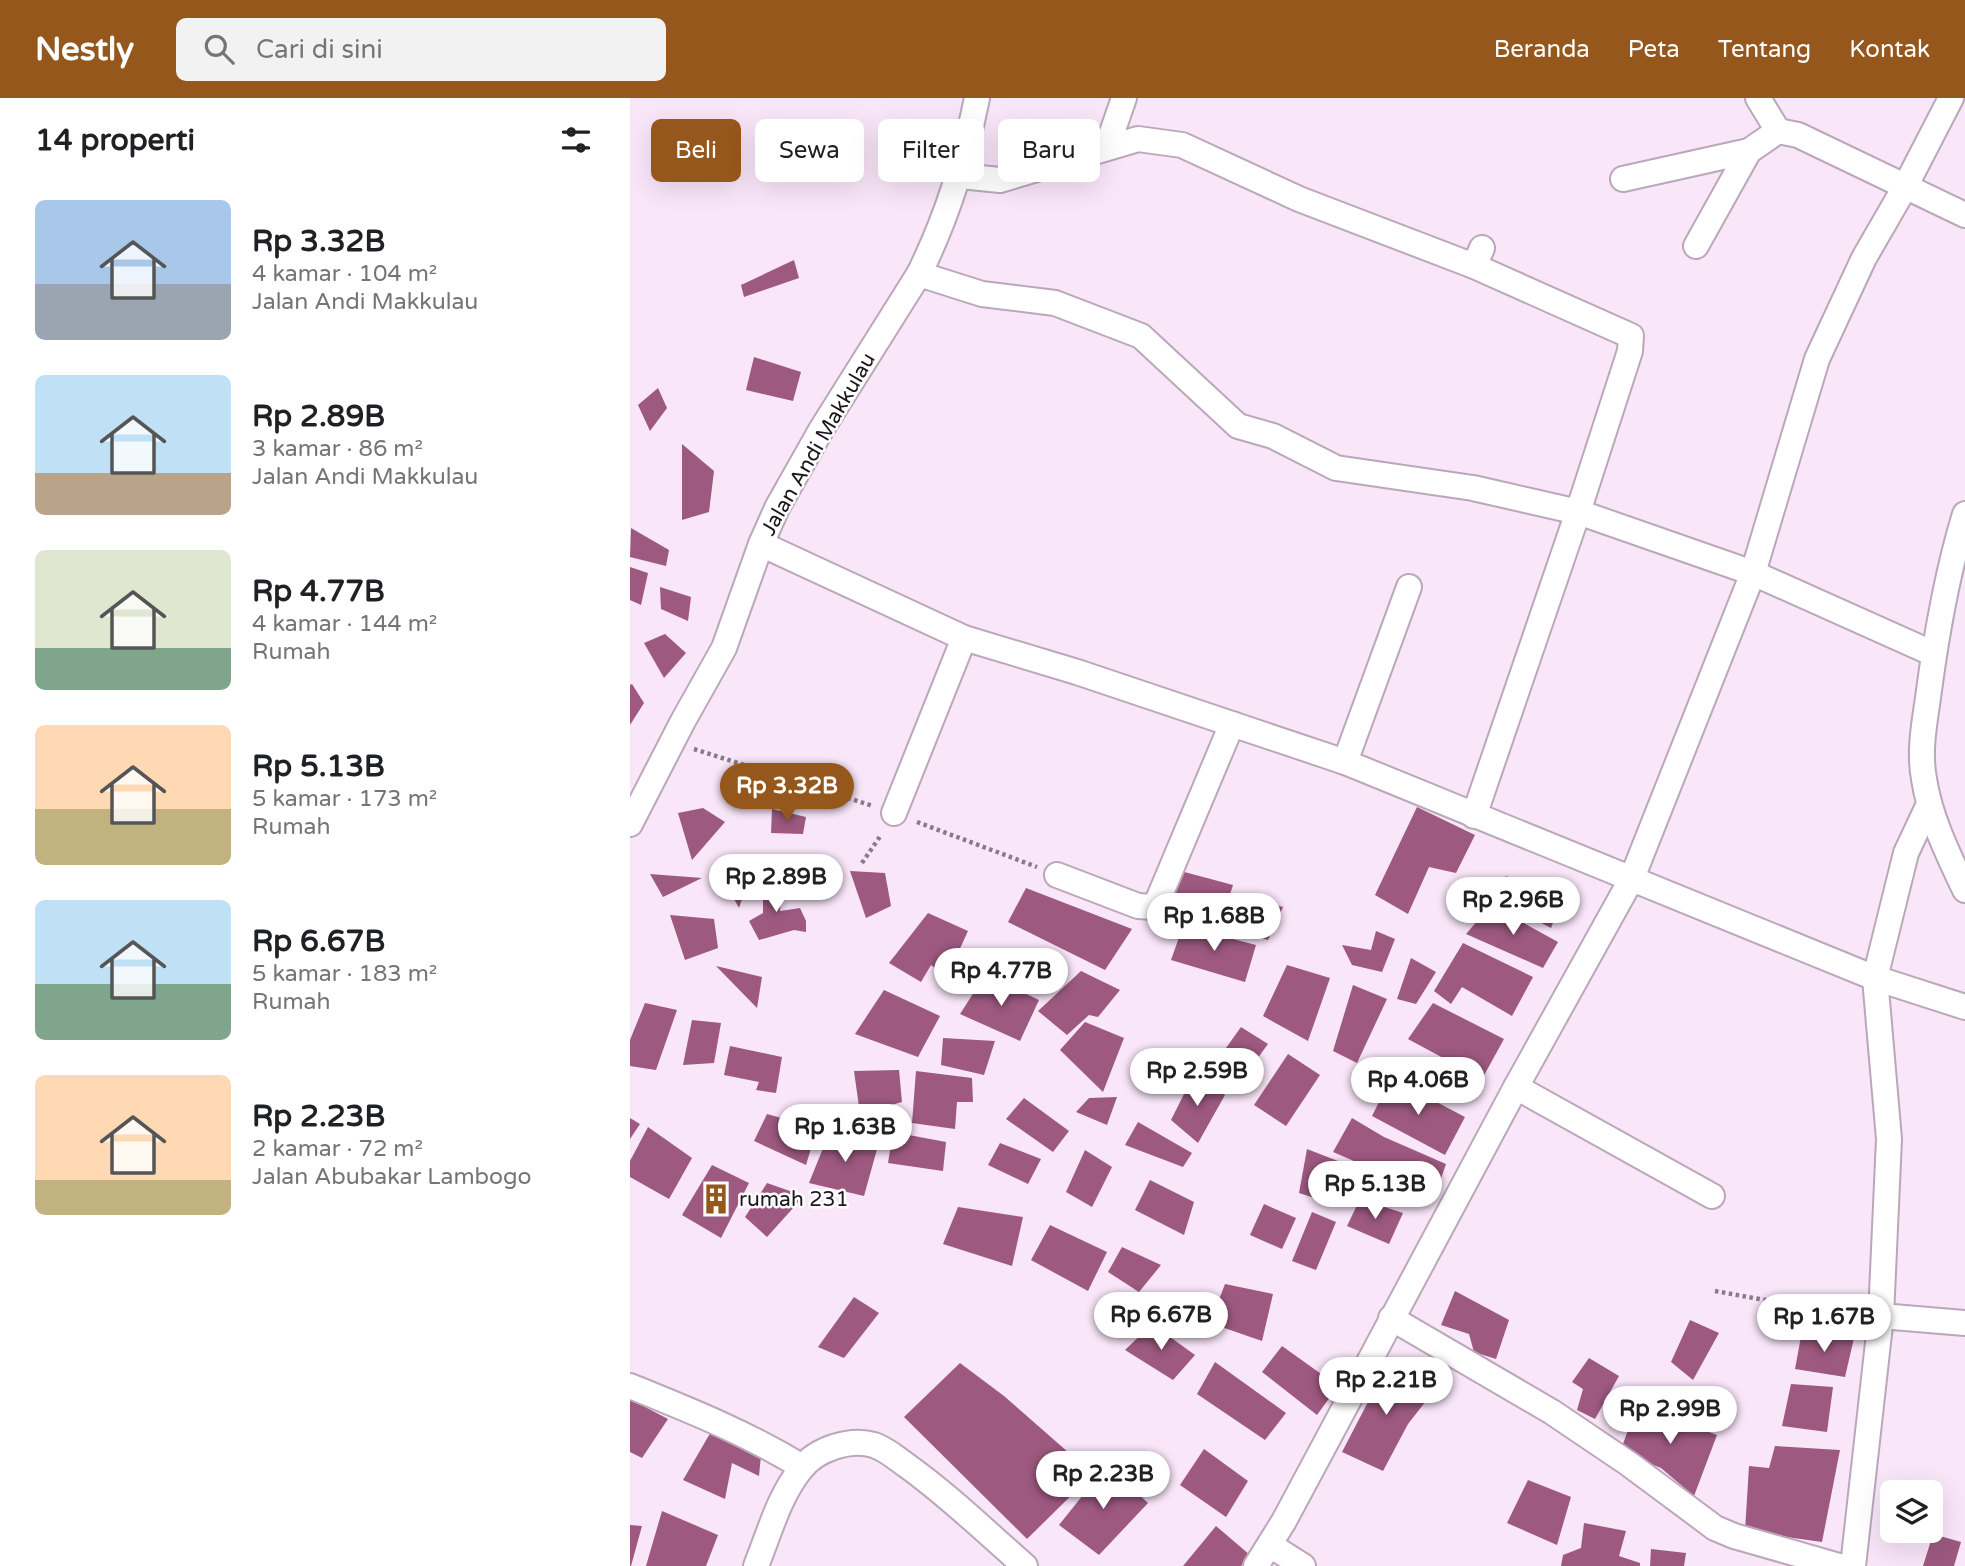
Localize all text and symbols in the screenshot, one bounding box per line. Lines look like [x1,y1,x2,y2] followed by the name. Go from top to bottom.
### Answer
[176,18,666,81] search box
[35,30,134,69] text: Nestly
[200,30,238,68] icon: search
[256,34,383,65] text: Cari di sini
[1494,35,1590,64] text: Beranda
[1628,35,1680,64] text: Peta
[1718,35,1811,64] text: Tentang
[1849,35,1930,64] text: Kontak
[651,119,741,182] chip: Beli
[755,119,864,182] chip: Sewa
[878,119,984,182] chip: Filter
[998,119,1100,182] chip: Baru
[557,121,595,159] icon: filters
[35,122,195,159] text: 14 properti
[252,223,385,260] text: Rp 3.32B
[91,228,175,312] icon: home
[252,260,437,288] text: 4 kamar · 104 m²
[252,288,478,316] text: Jalan Andi Makkulau
[756,349,881,540] street label: Jalan Andi Makkulau
[252,398,385,435] text: Rp 2.89B
[91,403,175,487] icon: home
[252,435,423,463] text: 3 kamar · 86 m²
[252,463,478,491] text: Jalan Andi Makkulau
[252,573,385,610] text: Rp 4.77B
[91,578,175,662] icon: home
[252,610,437,638] text: 4 kamar · 144 m²
[252,638,330,666] text: Rumah
[252,748,385,785] text: Rp 5.13B
[91,753,175,837] icon: home
[715,764,859,823] pin: Rp 3.32B
[736,772,838,800] text: Rp 3.32B
[252,785,437,813] text: 5 kamar · 173 m²
[252,813,330,841] text: Rumah
[704,854,848,914] pin: Rp 2.89B
[725,863,827,891] text: Rp 2.89B
[1441,878,1585,937] pin: Rp 2.96B
[1462,886,1564,914] text: Rp 2.96B
[1142,894,1286,953] pin: Rp 1.68B
[1163,902,1265,930] text: Rp 1.68B
[252,923,385,960] text: Rp 6.67B
[91,928,175,1012] icon: home
[929,948,1073,1008] pin: Rp 4.77B
[950,957,1052,985] text: Rp 4.77B
[252,960,437,988] text: 5 kamar · 183 m²
[252,988,330,1016] text: Rumah
[1125,1048,1269,1108] pin: Rp 2.59B
[1146,1057,1248,1085] text: Rp 2.59B
[1346,1058,1490,1117] pin: Rp 4.06B
[1367,1066,1469,1094] text: Rp 4.06B
[252,1098,385,1135] text: Rp 2.23B
[91,1103,175,1187] icon: home
[773,1104,917,1164] pin: Rp 1.63B
[794,1113,896,1141] text: Rp 1.63B
[252,1135,423,1163] text: 2 kamar · 72 m²
[1303,1162,1447,1221] pin: Rp 5.13B
[252,1163,532,1191] text: Jalan Abubakar Lambogo
[1324,1170,1426,1198] text: Rp 5.13B
[699,1182,733,1216] building icon: rumah 231
[739,1187,849,1212] place label: rumah 231
[1089,1292,1233,1352] pin: Rp 6.67B
[1752,1294,1896,1354] pin: Rp 1.67B
[1110,1301,1212,1329] text: Rp 6.67B
[1773,1303,1875,1331] text: Rp 1.67B
[1314,1358,1458,1417] pin: Rp 2.21B
[1335,1366,1437,1394] text: Rp 2.21B
[1598,1386,1742,1446] pin: Rp 2.99B
[1619,1395,1721,1423] text: Rp 2.99B
[1031,1452,1175,1511] pin: Rp 2.23B
[1052,1460,1154,1488] text: Rp 2.23B
[1880,1480,1943,1543] map controls
[1880,1480,1943,1543] button: layers

